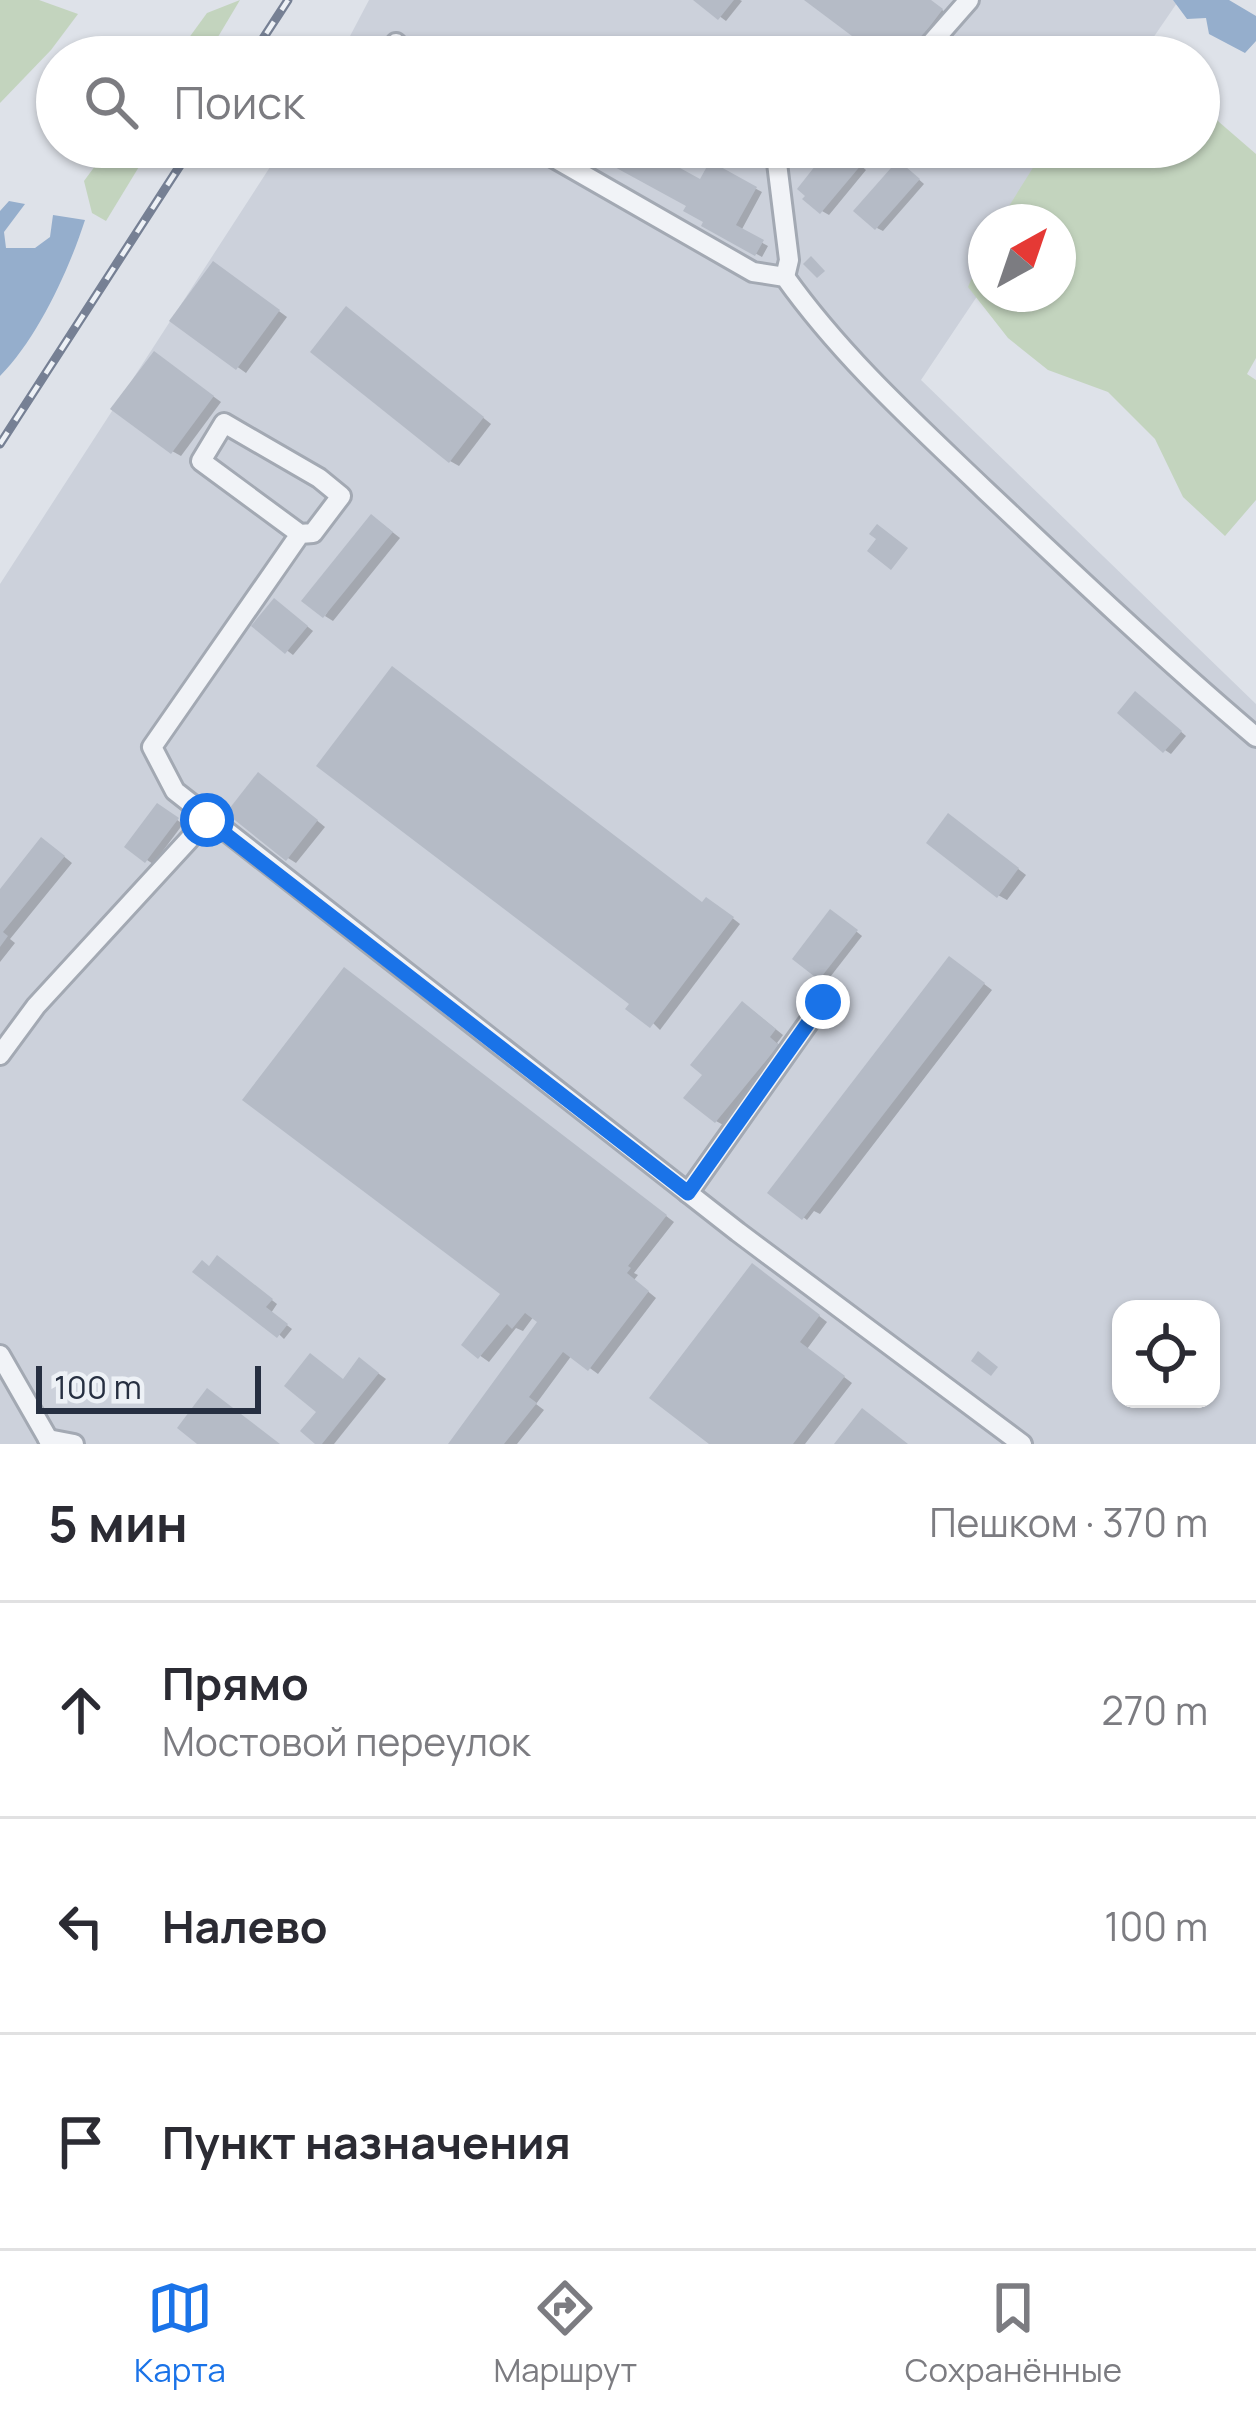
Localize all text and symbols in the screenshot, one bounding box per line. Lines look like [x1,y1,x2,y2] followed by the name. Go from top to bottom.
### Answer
[36,36,1220,168] search box
[78,69,144,135] icon: search
[174,71,305,133] text: Поиск
[968,204,1076,312] north arrow
[180,793,234,847] route start
[796,975,850,1029] route end
[1112,1300,1220,1408] map controls
[1112,1300,1220,1408] button: locate
[36,1360,261,1413] scale bar
[54,1364,142,1409] text: 100 m
[48,1488,188,1557] text: 5 мин
[929,1495,1208,1549] text: Пешком · 370 m
[162,1652,309,1714] text: Прямо
[48,1677,114,1743] icon: ahead
[1102,1683,1208,1737] text: 270 m
[162,1714,530,1768] text: Мостовой переулок
[48,1893,114,1959] icon: left
[162,1895,328,1957] text: Налево
[1104,1899,1208,1953] text: 100 m
[48,2109,114,2175] icon: arrive
[162,2111,571,2173] text: Пункт назначения
[134,2275,226,2392] tab: Карта
[493,2275,637,2392] tab: Маршрут
[905,2275,1122,2392] tab: Сохранённые

